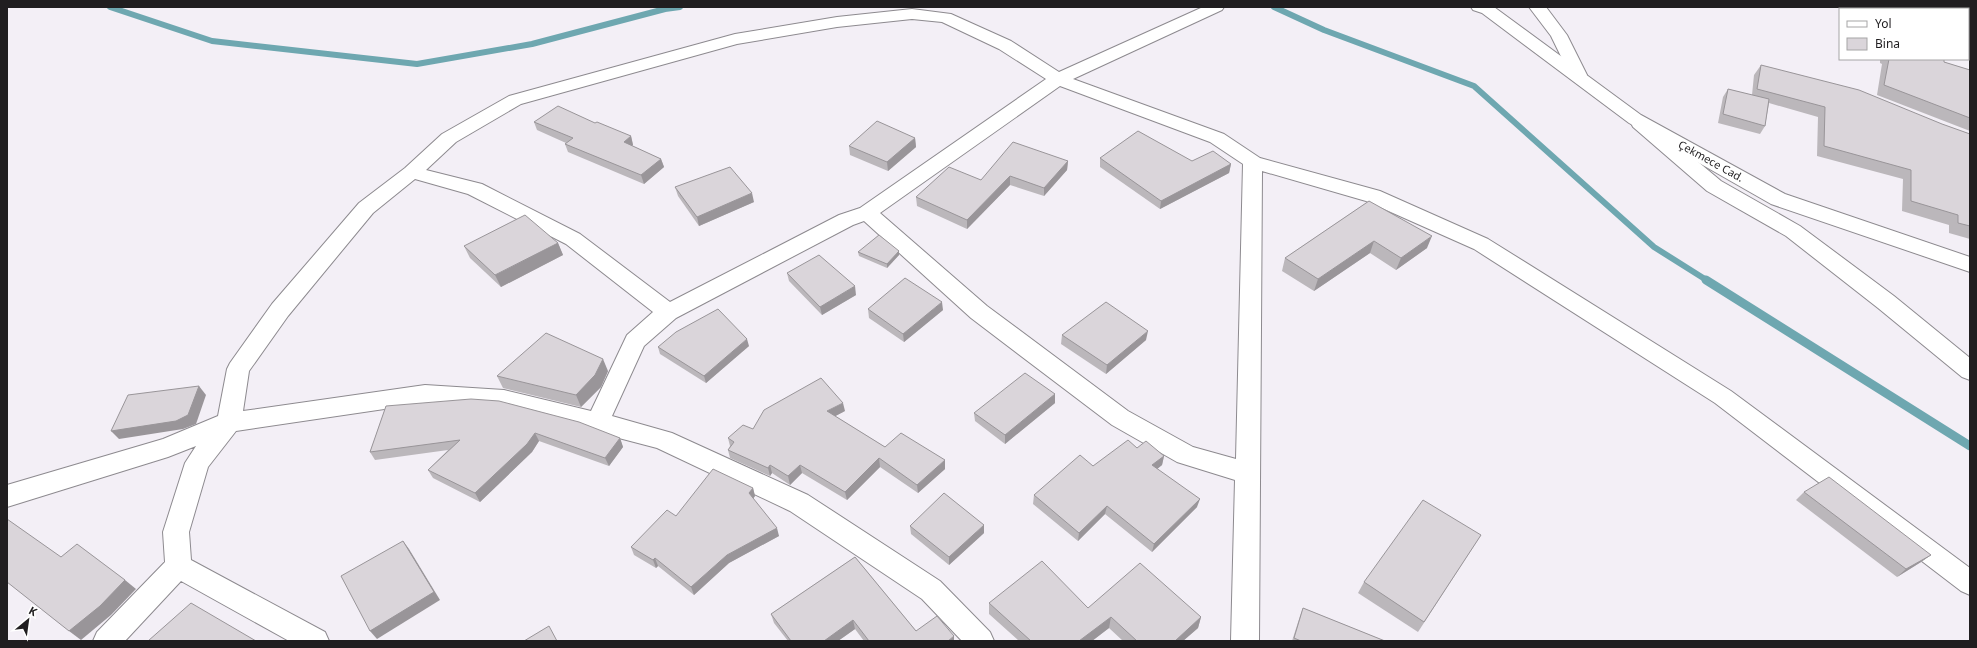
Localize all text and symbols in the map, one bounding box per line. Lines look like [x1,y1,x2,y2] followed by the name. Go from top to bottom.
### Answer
[1839,8,1969,60] legend
[1875,15,1892,32] text: Yol
[1875,35,1900,52] text: Bina
[1676,136,1747,185] street label: Çekmece Cad.
[8,600,48,640] north arrow
[26,602,41,619] text: K

